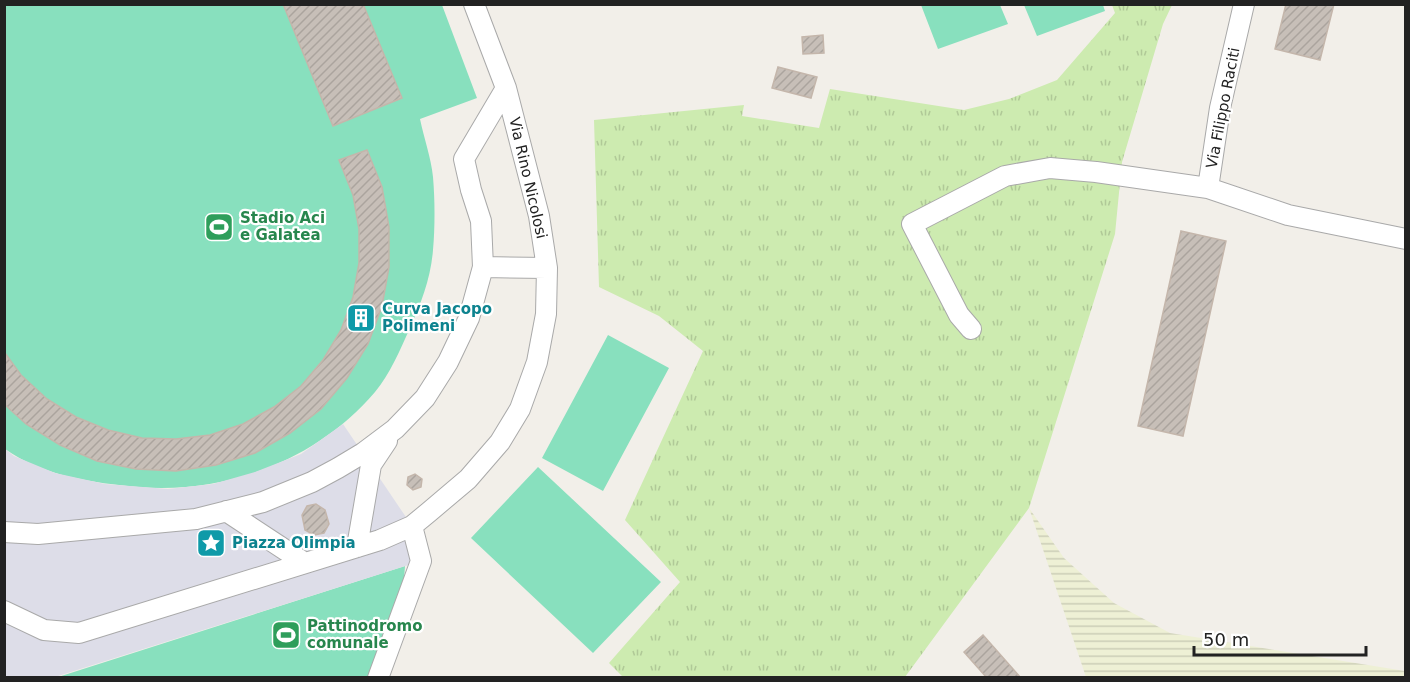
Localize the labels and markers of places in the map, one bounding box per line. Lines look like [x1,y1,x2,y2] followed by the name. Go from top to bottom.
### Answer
[240,209,325,244] place label: Stadio Aci e Galatea
[203,211,235,243] sports icon: Stadio Aci e Galatea
[382,300,492,335] place label: Curva Jacopo Polimeni
[345,302,377,334] building icon: Curva Jacopo Polimeni
[195,527,227,559] place icon: Piazza Olimpia
[232,534,356,552] place label: Piazza Olimpia
[307,617,423,652] place label: Pattinodromo comunale
[270,619,302,651] sports icon: Pattinodromo comunale

